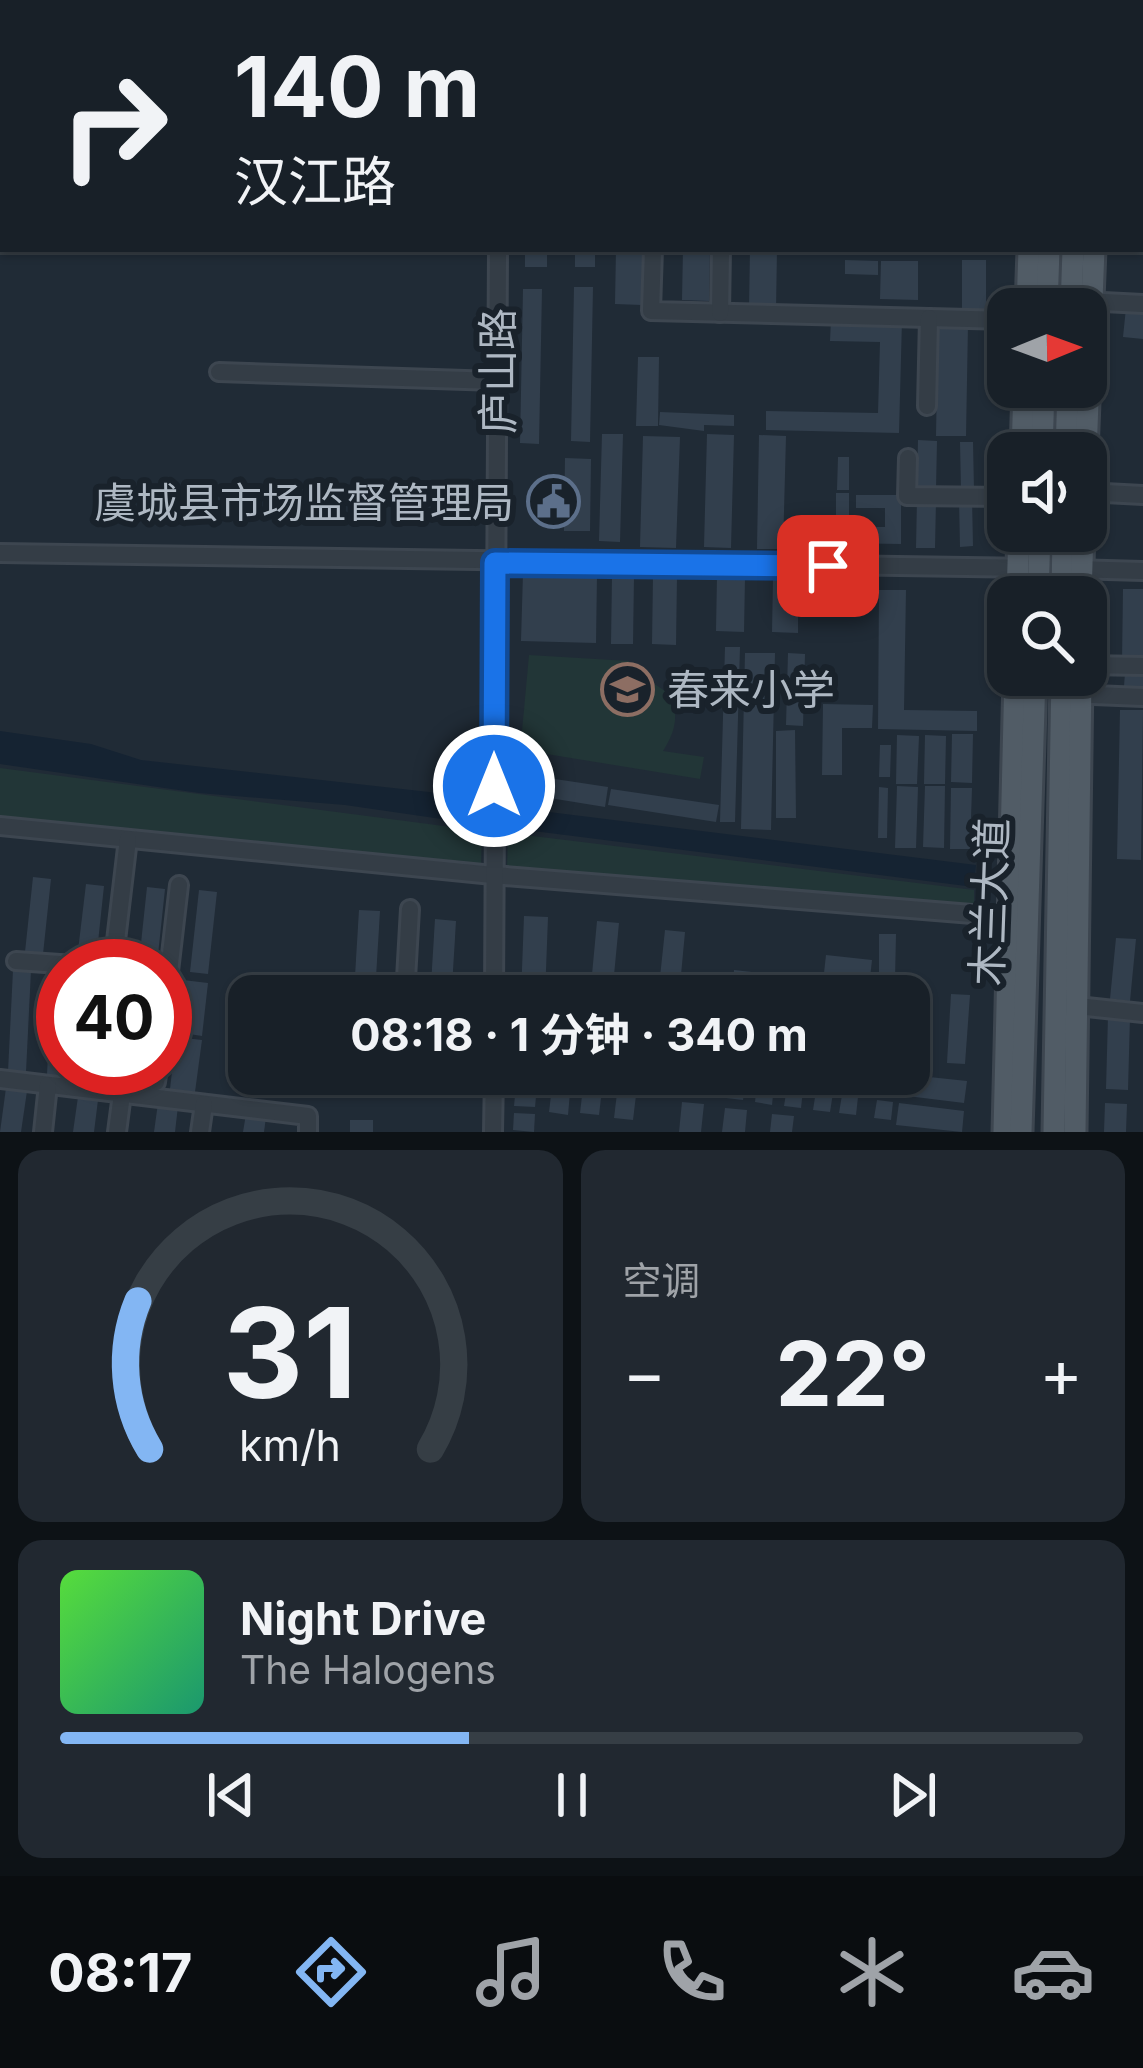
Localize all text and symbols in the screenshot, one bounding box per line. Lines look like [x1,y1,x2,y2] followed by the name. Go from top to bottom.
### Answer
[234,36,480,137] text: 140 m
[36,48,192,204] icon: right
[234,149,396,214] text: 汉江路
[987,288,1107,408] north arrow
[987,288,1107,696] map controls
[472,308,523,434] street label: 庐山路
[987,432,1107,552] button: sound
[525,474,581,530] public building icon: 虞城县市场监督管理局
[94,477,514,528] place label: 虞城县市场监督管理局
[777,515,879,617] pin
[795,533,861,599] icon: arrive
[987,576,1107,696] button: search
[600,661,656,717] school or university icon: 春来小学
[667,664,835,715] place label: 春来小学
[431,723,557,849] position arrow
[961,817,1017,987] street label: 木兰大道
[36,939,192,1095] speed limit sign: 40
[350,1007,808,1062] text: 08:18 · 1 分钟 · 340 m
[623,1257,701,1304] text: 空调
[223,1277,357,1428] text: 31
[775,1319,930,1428] text: 22°
[623,1333,666,1413] text: −
[1039,1333,1083,1413] text: +
[239,1419,341,1471] text: km/h
[240,1591,486,1646] text: Night Drive
[240,1646,496,1693] text: The Halogens
[198,1762,264,1828] icon: previous
[539,1762,605,1828] icon: pause
[880,1762,946,1828] icon: next
[289,1930,373,2014] icon: directions
[469,1930,553,2014] icon: music
[650,1930,734,2014] icon: phone
[830,1930,914,2014] icon: climate
[1011,1930,1095,2014] icon: car
[48,1940,193,2005] text: 08:17

